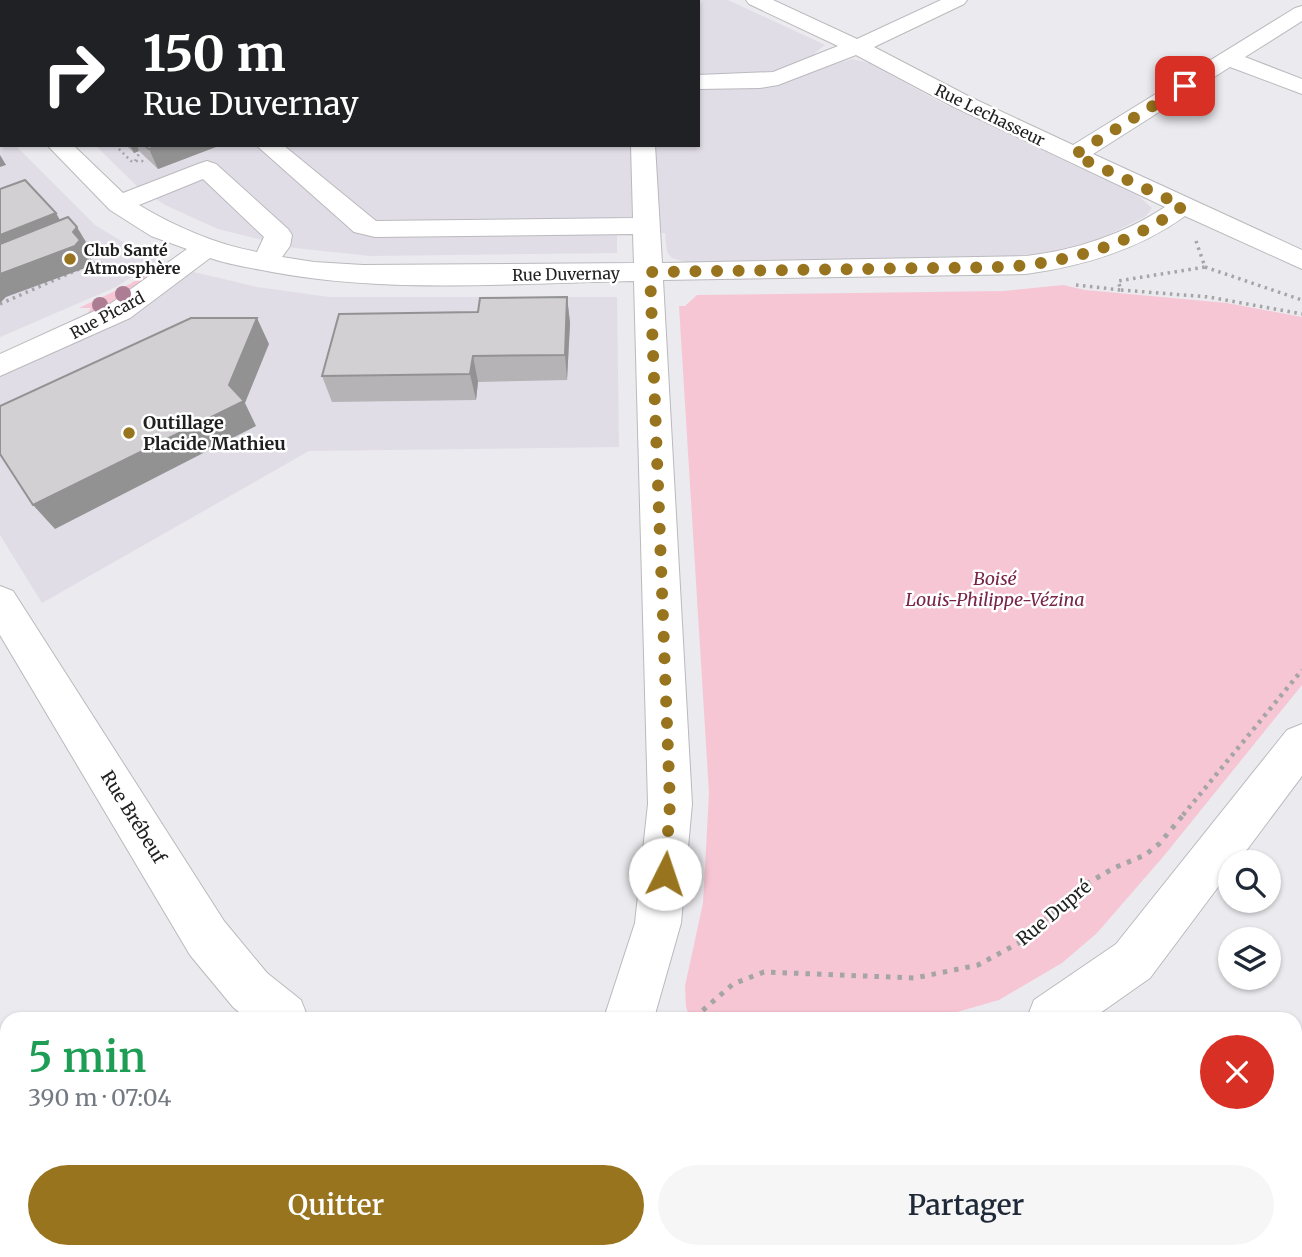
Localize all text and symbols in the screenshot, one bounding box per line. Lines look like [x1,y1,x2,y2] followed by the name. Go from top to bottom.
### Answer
[143,23,286,84] text: 150 m
[28,28,119,119] icon: right
[1155,56,1215,116] pin
[1166,67,1204,105] icon: arrive
[932,80,1048,150] street label: Rue Lechasseur
[143,84,359,124] text: Rue Duvernay
[83,240,181,278] place label: Club Santé Atmosphère
[62,251,78,267] marker: Club Santé Atmosphère
[512,263,621,285] street label: Rue Duvernay
[66,287,148,343] street label: Rue Picard
[143,411,286,455] place label: Outillage Placide Mathieu
[121,425,137,441] marker: Outillage Placide Mathieu
[905,567,1085,611] park label: Boisé Louis-Philippe-Vézina
[96,766,172,868] street label: Rue Brébeuf
[628,837,702,911] position arrow
[1218,850,1281,990] map controls
[1218,850,1281,913] button: search
[1012,875,1096,950] street label: Rue Dupré
[1218,927,1281,990] button: layers
[28,1031,146,1083] text: 5 min
[1200,1035,1274,1109] button: close
[28,1083,171,1112] text: 390 m · 07:04
[28,1165,644,1245] button: Quitter
[658,1165,1274,1245] button: Partager

